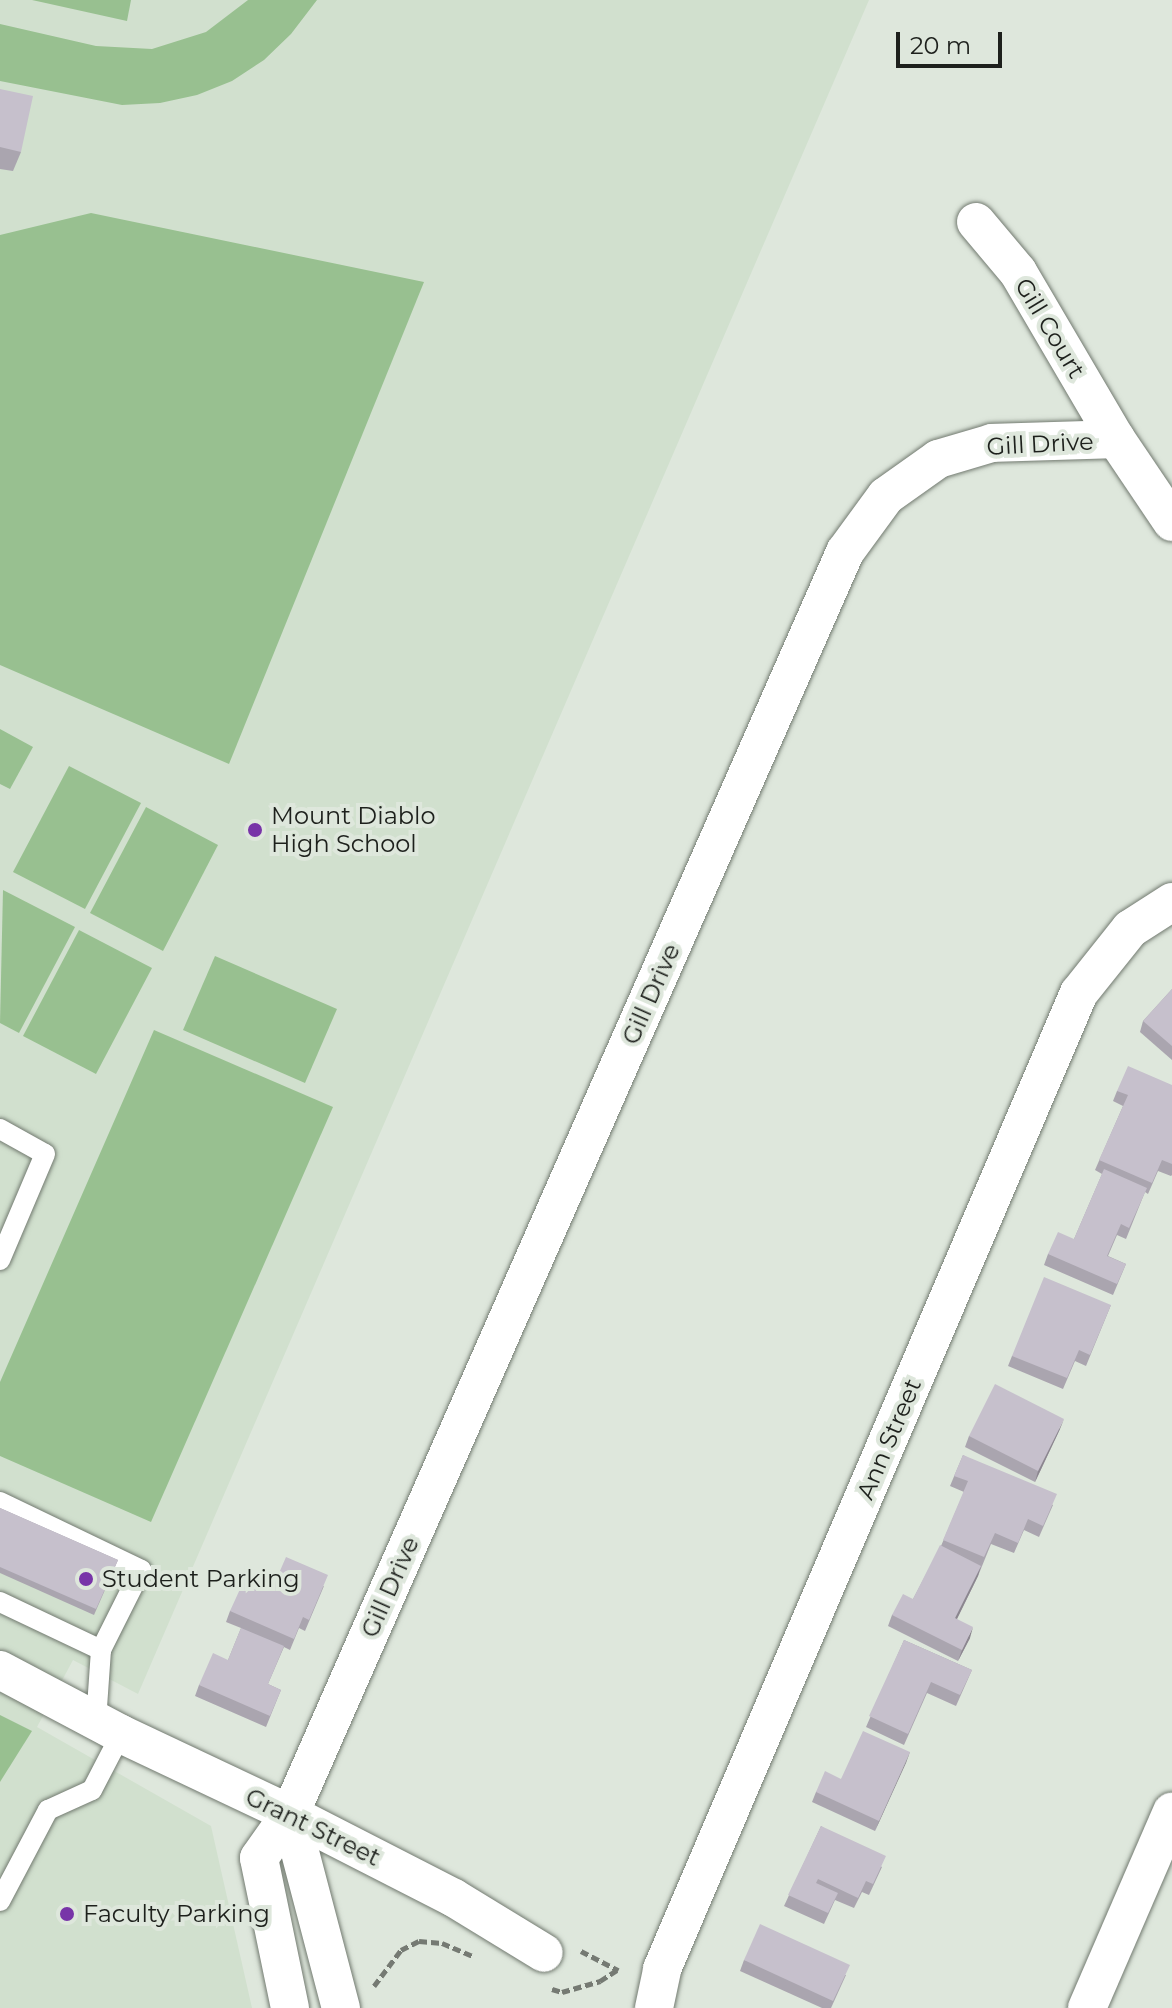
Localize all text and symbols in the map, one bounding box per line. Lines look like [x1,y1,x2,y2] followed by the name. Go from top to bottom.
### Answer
[900,16,1006,66] scale bar
[910,31,971,60] text: 20 m
[1009,273,1091,383] street label: Gill Court
[986,427,1094,461] street label: Gill Drive
[271,802,436,858] place label: Mount Diablo High School
[246,821,264,839] marker: Mount Diablo High School
[616,939,686,1049] street label: Gill Drive
[851,1374,927,1504] street label: Ann Street
[355,1532,425,1642] street label: Gill Drive
[102,1565,300,1593] place label: Student Parking
[77,1570,95,1588] marker: Student Parking
[241,1782,385,1872] street label: Grant Street
[83,1900,270,1928] place label: Faculty Parking
[58,1905,76,1923] marker: Faculty Parking

